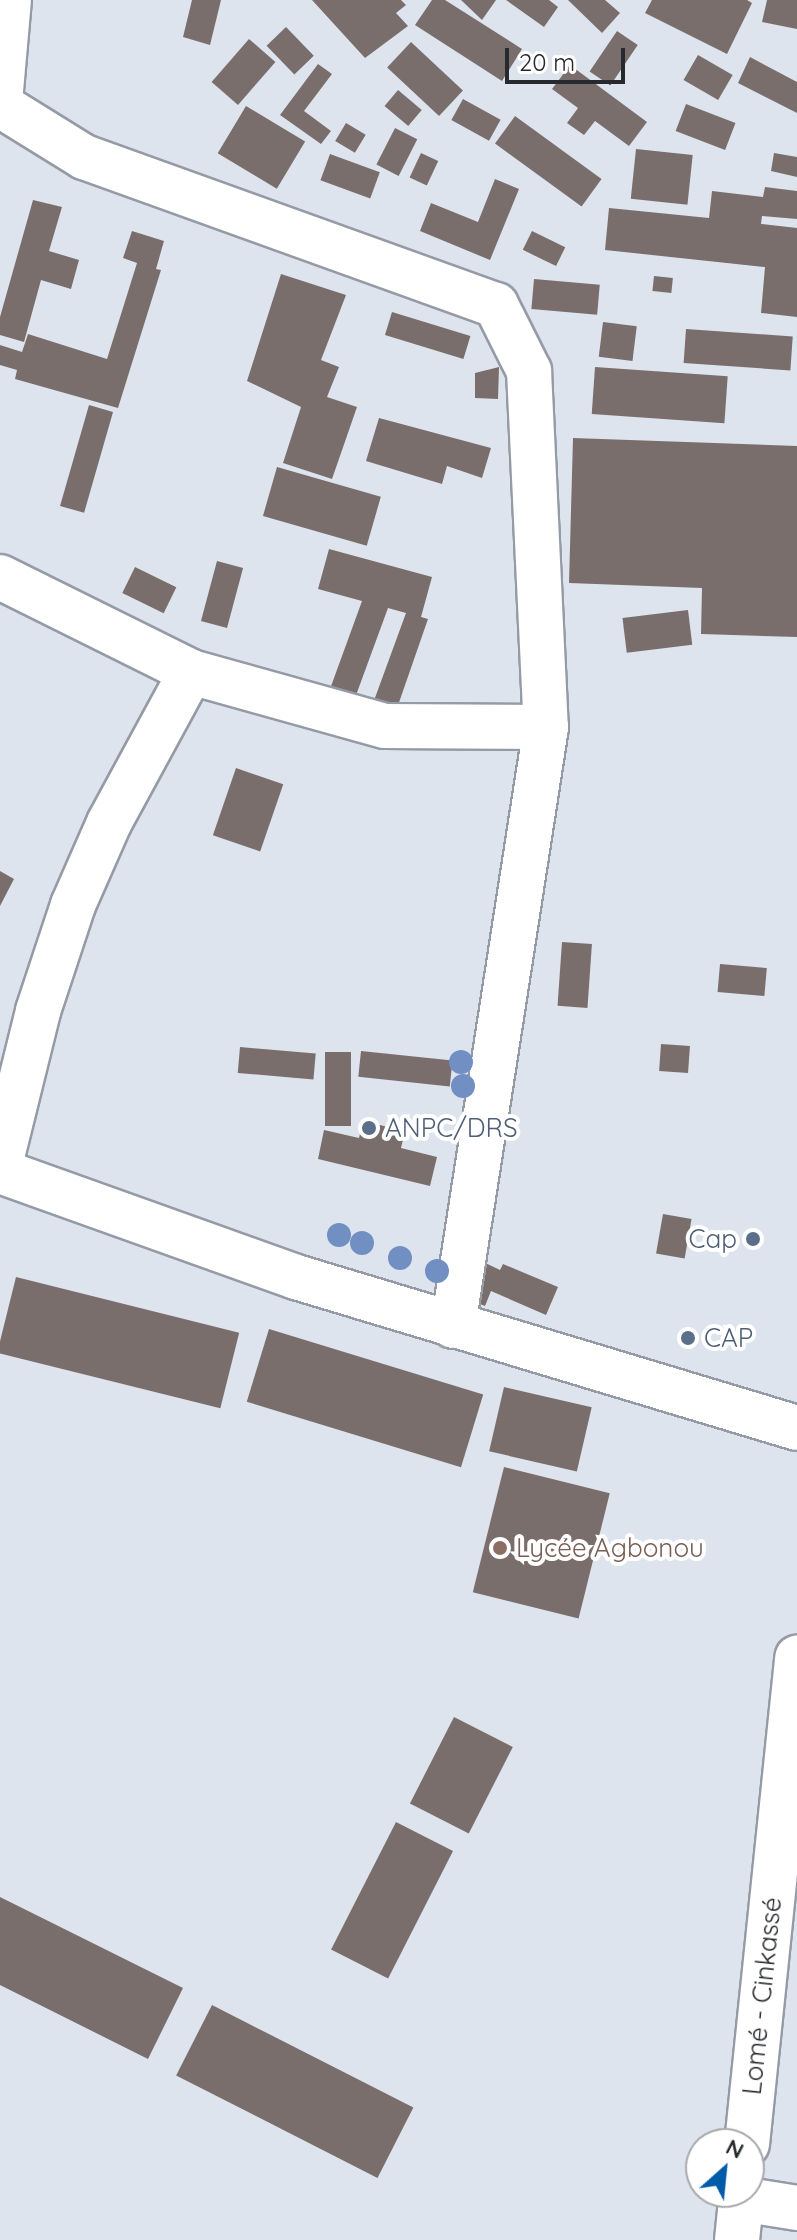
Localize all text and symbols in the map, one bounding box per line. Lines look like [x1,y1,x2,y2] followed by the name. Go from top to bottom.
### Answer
[509,32,629,82] scale bar
[519,47,575,77] text: 20 m
[385,1112,518,1144] place label: ANPC/DRS
[360,1119,378,1137] marker: ANPC/DRS
[689,1223,737,1255] place label: Cap
[744,1230,762,1248] marker: Cap
[704,1322,753,1354] place label: CAP
[679,1329,697,1347] marker: CAP
[516,1532,704,1564] place label: Lycée Agbonou
[491,1539,509,1557] marker: Lycée Agbonou
[736,1896,788,2096] street label: Lomé - Cinkassé
[685,2128,765,2208] north arrow
[721,2132,749,2165] text: N

